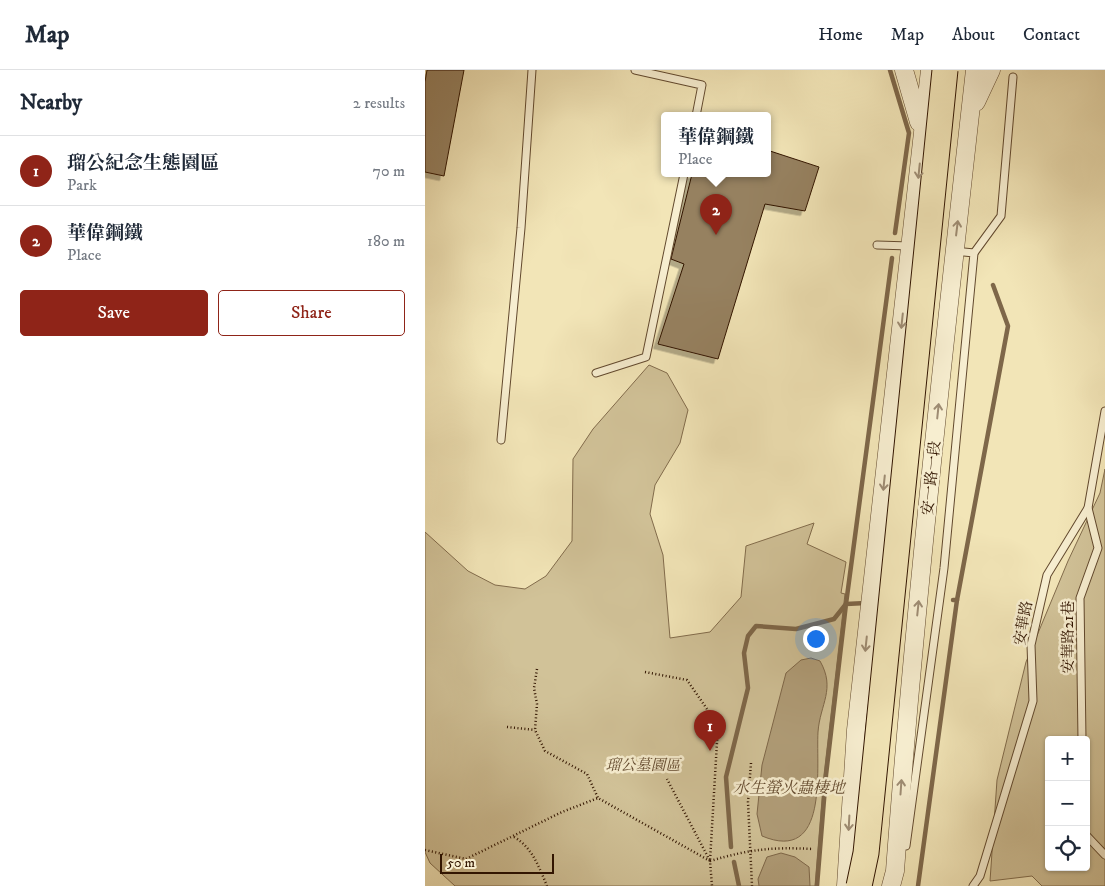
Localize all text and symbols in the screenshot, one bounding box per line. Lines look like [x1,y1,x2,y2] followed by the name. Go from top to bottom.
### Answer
[25,20,69,50] text: Map
[818,24,863,46] text: Home
[891,24,924,46] text: Map
[952,24,995,46] text: About
[1023,24,1080,46] text: Contact
[20,90,82,116] text: Nearby
[353,93,405,113] text: 2 results
[661,112,771,177] popup
[678,126,754,149] text: 華偉鋼鐵
[678,149,712,169] text: Place
[67,152,219,175] text: 瑠公紀念生態園區
[33,161,39,181] text: 1
[373,161,405,181] text: 70 m
[914,162,924,178] one-way arrow
[67,175,97,195] text: Park
[700,194,732,235] pin: 2
[952,220,962,236] one-way arrow
[67,222,143,245] text: 華偉鋼鐵
[32,231,40,251] text: 2
[367,231,405,251] text: 180 m
[67,245,101,265] text: Place
[20,290,208,336] button: Save
[218,290,405,336] button: Share
[897,313,907,329] one-way arrow
[933,404,943,420] one-way arrow
[918,440,945,516] street label: 安一路一段
[879,474,889,490] one-way arrow
[1010,599,1037,647] street label: 安華路
[913,600,923,616] one-way arrow
[1059,601,1078,673] street label: 安華路21巷
[803,626,829,652] your location
[861,636,871,652] one-way arrow
[694,710,726,751] pin: 1
[1045,736,1090,871] map controls
[1045,736,1090,781] button: +
[605,756,682,775] park label: 瑠公墓園區
[733,778,847,798] water label: 水生螢火蟲棲地
[896,779,906,795] one-way arrow
[1045,781,1090,826] button: −
[845,815,854,831] one-way arrow
[1045,826,1090,871] button: locate
[440,851,554,874] scale bar
[447,854,475,872] text: 50 m

